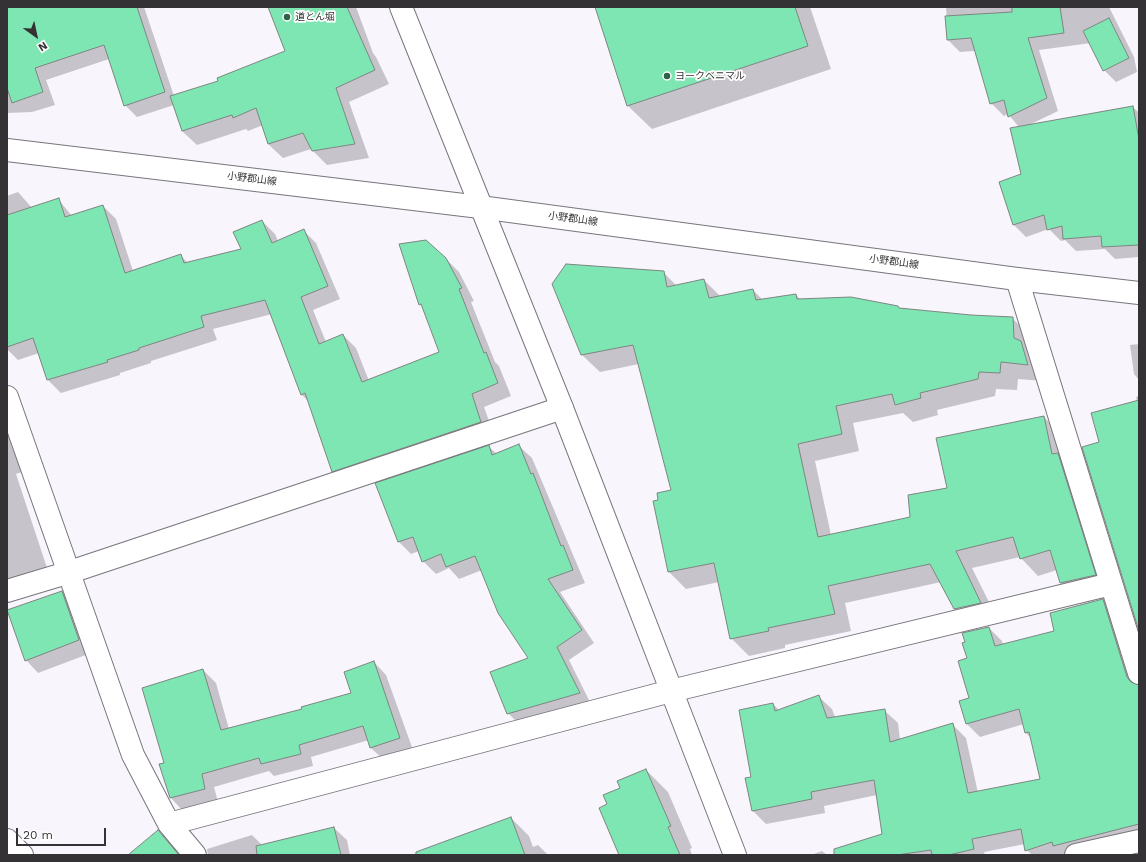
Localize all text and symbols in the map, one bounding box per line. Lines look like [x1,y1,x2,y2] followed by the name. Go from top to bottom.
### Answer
[295,11,335,23] place label: 道とん堀
[282,12,292,22] marker: 道とん堀
[16,16,56,56] north arrow
[36,39,50,54] text: N
[675,70,745,82] place label: ヨークベニマル
[662,71,672,81] marker: ヨークベニマル
[226,170,278,188] street label: 小野郡山線
[547,210,599,228] street label: 小野郡山線
[868,253,920,271] street label: 小野郡山線
[18,820,108,846] scale bar
[23,828,53,842] text: 20 m

